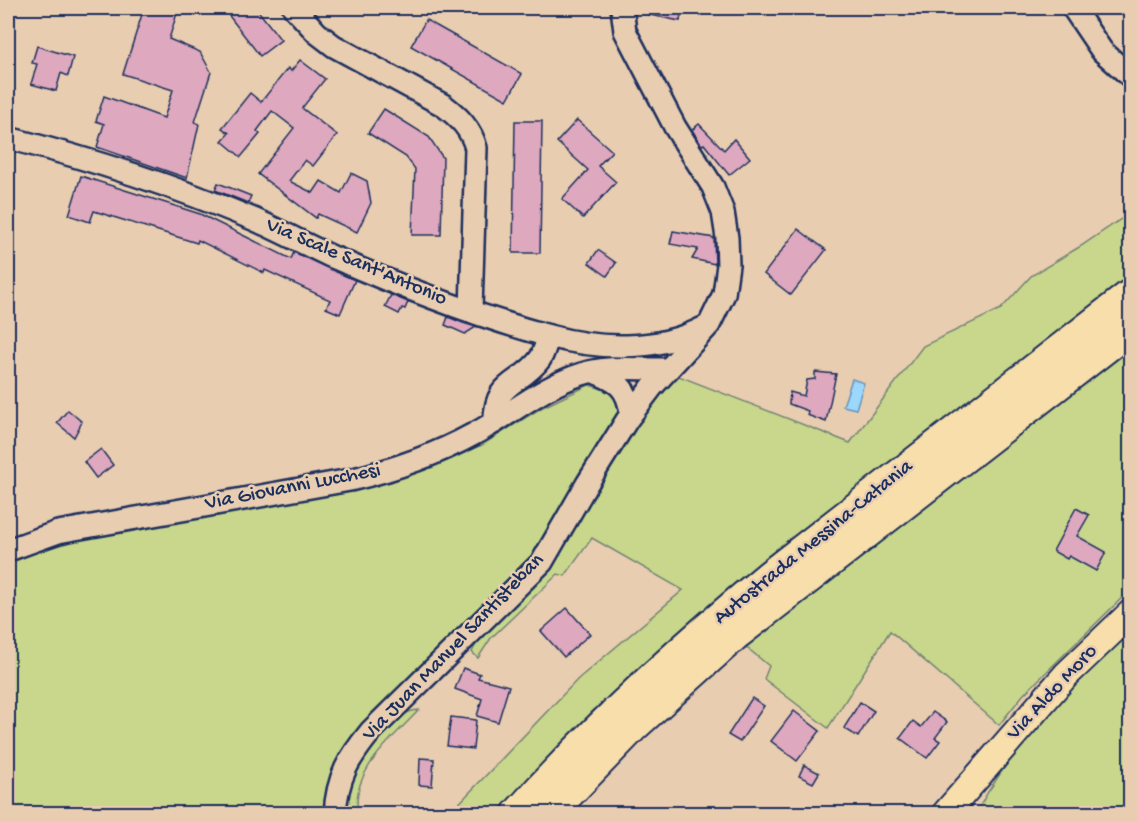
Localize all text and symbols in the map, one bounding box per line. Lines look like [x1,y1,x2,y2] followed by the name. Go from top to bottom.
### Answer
[261,213,450,313] street label: Via Scale Sant'Antonio
[709,454,920,631] street label: Autostrada Messina-Catania
[202,459,383,517] street label: Via Giovanni Lucchesi
[357,549,550,748] street label: Via Juan Manuel Santisteban
[1002,640,1104,747] street label: Via Aldo Moro

